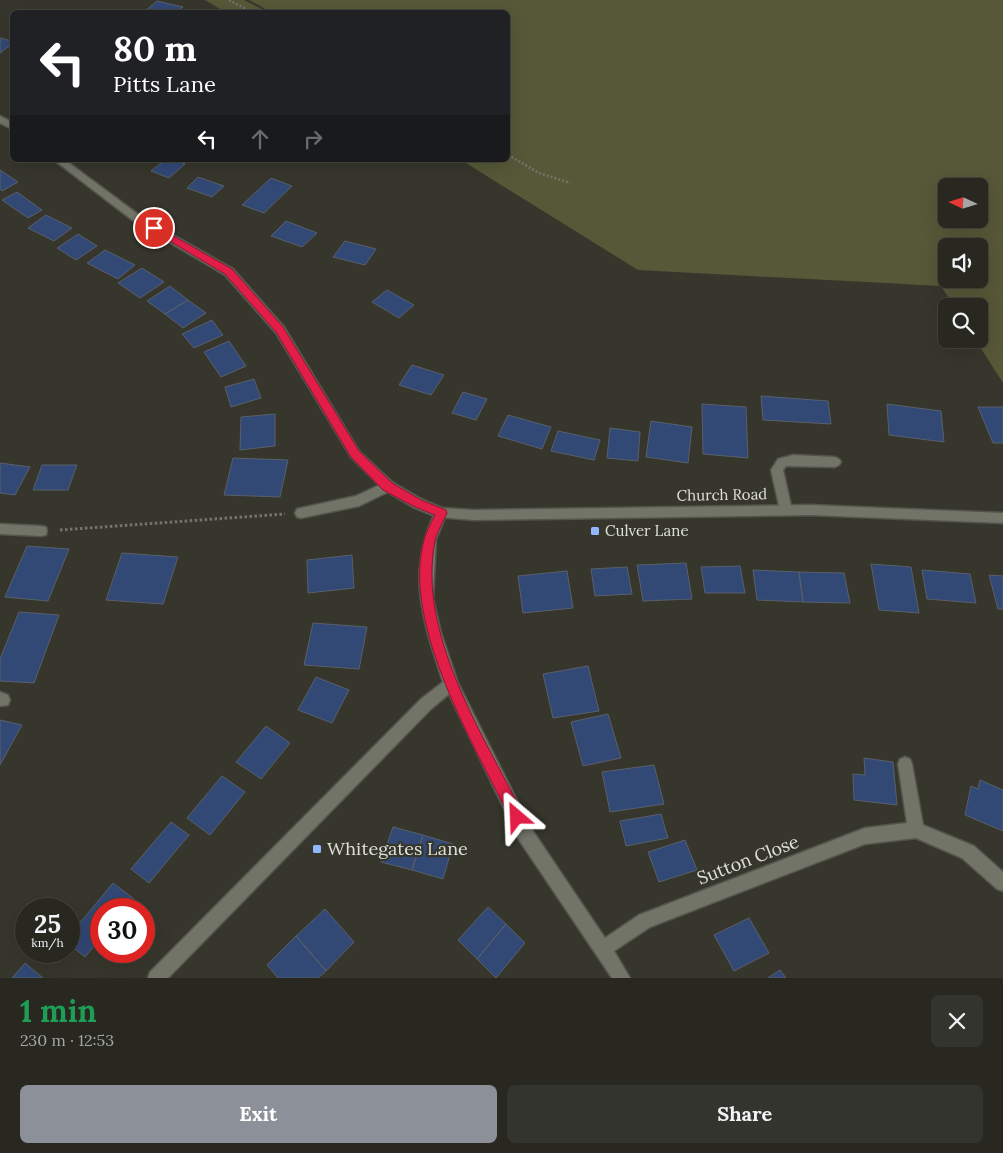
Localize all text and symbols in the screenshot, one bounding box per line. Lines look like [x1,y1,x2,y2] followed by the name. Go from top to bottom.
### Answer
[113,26,197,71] text: 80 m
[30,30,95,95] icon: left
[113,70,216,98] text: Pitts Lane
[193,125,221,153] icon: left
[246,125,274,153] icon: ahead
[299,125,327,153] icon: right
[938,178,988,228] north arrow
[938,178,988,348] map controls
[133,207,175,249] pin
[140,214,168,242] icon: arrive
[938,238,988,288] button: sound
[938,298,988,348] button: search
[677,484,767,505] street label: Church Road
[605,521,689,540] place label: Culver Lane
[589,525,601,537] marker: Culver Lane
[490,790,542,842] position arrow
[694,829,802,889] street label: Sutton Close
[327,837,468,860] place label: Whitegates Lane
[311,843,323,855] marker: Whitegates Lane
[90,898,155,963] speed limit sign: 30
[34,908,61,940] text: 25
[31,935,64,950] text: km/h
[20,992,97,1030] text: 1 min
[931,995,983,1047] button: close
[20,1030,114,1050] text: 230 m · 12:53
[20,1085,497,1143] button: Exit
[507,1085,983,1143] button: Share

